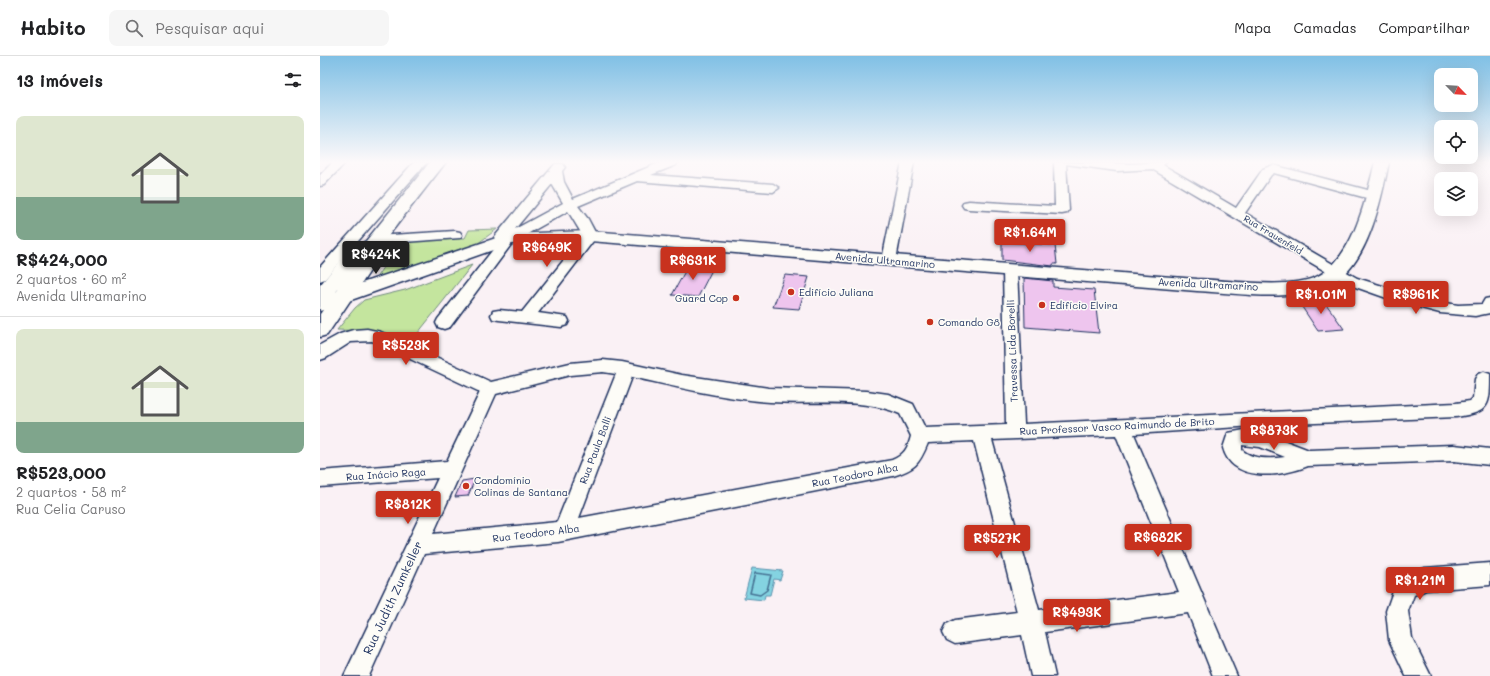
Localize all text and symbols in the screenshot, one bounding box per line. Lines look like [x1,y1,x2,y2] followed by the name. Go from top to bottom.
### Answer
[109,10,389,46] search box
[20,15,85,40] text: Habito
[123,17,145,39] icon: search
[155,18,264,38] text: Pesquisar aqui
[1234,18,1272,37] text: Mapa
[1294,18,1357,37] text: Camadas
[1379,18,1470,37] text: Compartilhar
[1434,68,1478,112] north arrow
[1434,68,1478,216] map controls
[16,69,103,91] text: 13 imóveis
[282,69,304,91] icon: filters
[1434,120,1478,164] button: locate
[124,142,196,214] icon: home
[1434,172,1478,216] button: layers
[1242,213,1305,257] street label: Rua Frauenfeld
[993,219,1067,253] pin: R$1.64M
[1003,223,1057,240] text: R$1.64M
[514,234,580,268] pin: R$649K
[522,238,572,255] text: R$649K
[343,241,409,275] pin: R$424K
[351,245,401,262] text: R$424K
[660,247,726,281] pin: R$631K
[16,248,107,270] text: R$424,000
[834,249,936,271] street label: Avenida Ultramarino
[669,251,717,268] text: R$631K
[16,270,127,287] text: 2 quartos · 60 m²
[1158,274,1259,294] street label: Avenida Ultramarino
[1284,281,1358,315] pin: R$1.01M
[1383,281,1449,315] pin: R$961K
[799,285,874,299] place label: Edifício Juliana
[1295,285,1347,302] text: R$1.01M
[1392,285,1440,302] text: R$961K
[16,287,146,304] text: Avenida Ultramarino
[786,287,796,297] marker: Edifício Juliana
[675,291,728,305] place label: Guard Cop
[731,293,741,303] marker: Guard Cop
[1050,298,1118,312] place label: Edifício Elvira
[1003,299,1021,403] street label: Travessa Lida Borelli
[1037,300,1047,310] marker: Edifício Elvira
[938,315,1000,329] place label: Comando G8
[925,317,935,327] marker: Comando G8
[373,332,439,366] pin: R$523K
[382,336,430,353] text: R$523K
[124,355,196,427] icon: home
[576,414,614,486] street label: Rua Paula Balli
[1019,414,1215,438] street label: Rua Professor Vasco Raimundo de Brito
[1241,417,1307,451] pin: R$873K
[1250,421,1298,438] text: R$873K
[811,460,899,490] street label: Rua Teodoro Alba
[16,461,106,483] text: R$523,000
[346,464,426,484] street label: Rua Inácio Raga
[474,473,568,499] place label: Condomínio Colinas de Santana
[461,481,471,491] marker: Condomínio Colinas de Santana
[16,483,126,500] text: 2 quartos · 58 m²
[375,491,441,525] pin: R$812K
[385,495,431,512] text: R$812K
[16,500,126,517] text: Rua Celia Caruso
[492,521,580,545] street label: Rua Teodoro Alba
[1125,524,1191,558] pin: R$682K
[964,525,1030,559] pin: R$527K
[1134,528,1182,545] text: R$682K
[973,529,1021,546] text: R$527K
[359,538,425,657] street label: Rua Judith Zumkeller
[1383,567,1457,601] pin: R$1.21M
[1395,571,1445,588] text: R$1.21M
[1044,599,1110,633] pin: R$493K
[1052,603,1102,620] text: R$493K

